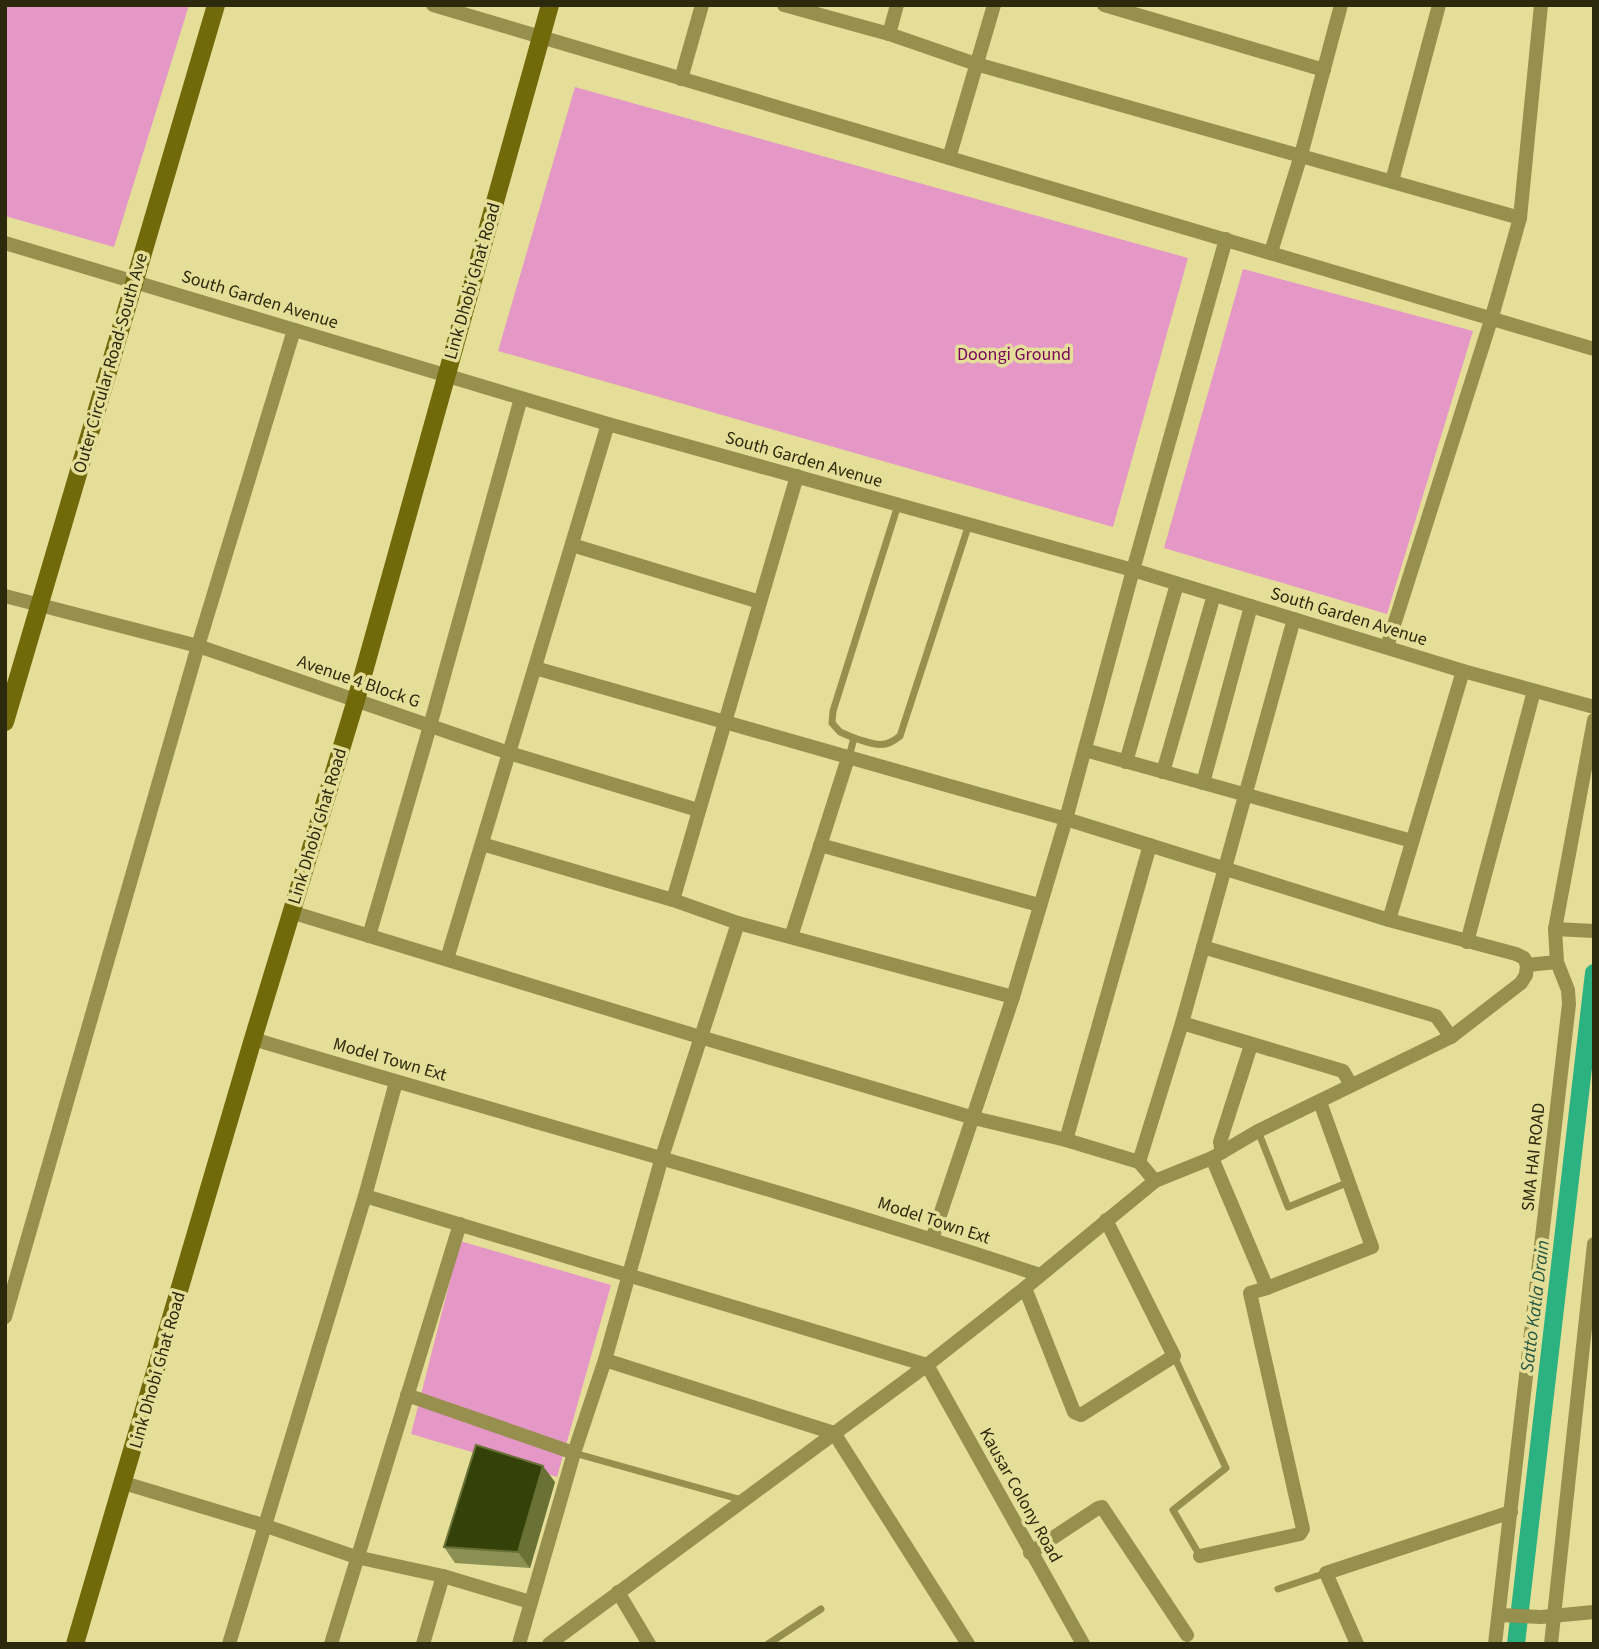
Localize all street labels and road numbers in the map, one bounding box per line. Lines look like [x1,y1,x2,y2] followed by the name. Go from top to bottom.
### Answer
[438,200,507,363] street label: Link Dhobi Ghat Road
[67,250,154,476] street label: Outer Circular Road-South Ave
[178,264,341,335] street label: South Garden Avenue
[722,425,886,494] street label: South Garden Avenue
[1267,581,1430,652] street label: South Garden Avenue
[294,649,424,714] street label: Avenue 4 Block G
[282,745,353,907] street label: Link Dhobi Ghat Road
[330,1031,450,1088] street label: Model Town Ext
[1515,1102,1552,1212] street label: SMA HAI ROAD
[874,1190,993,1250] street label: Model Town Ext
[123,1289,192,1452] street label: Link Dhobi Ghat Road
[973,1423,1068,1567] street label: Kausar Colony Road

